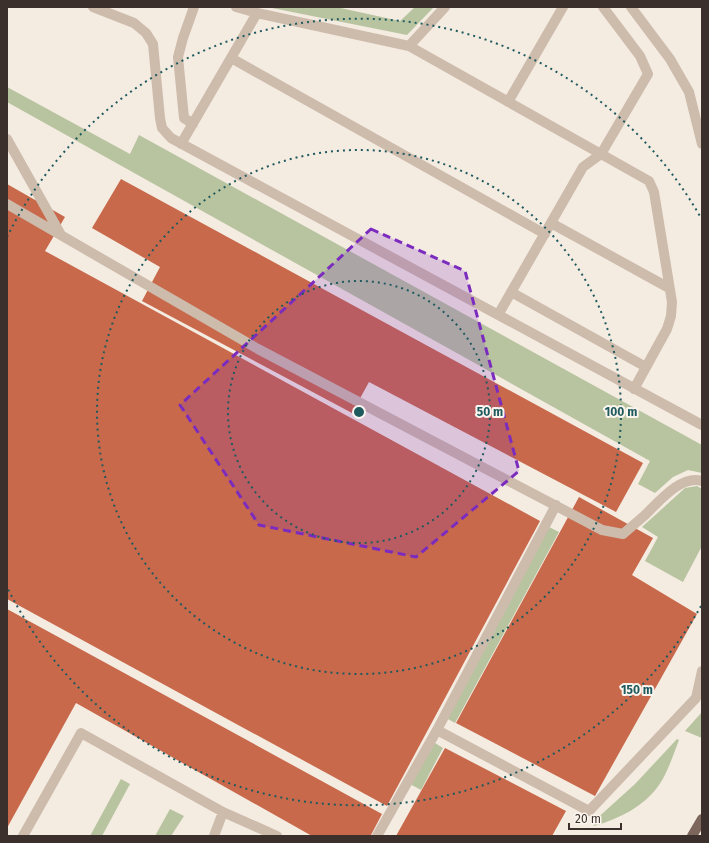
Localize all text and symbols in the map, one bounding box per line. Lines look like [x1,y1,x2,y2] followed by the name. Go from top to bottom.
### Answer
[352,405,366,419] centre of rings
[477,405,503,419] text: 50 m
[605,405,637,419] text: 100 m
[621,683,653,697] text: 150 m
[569,805,621,831] scale bar
[575,812,601,826] text: 20 m

